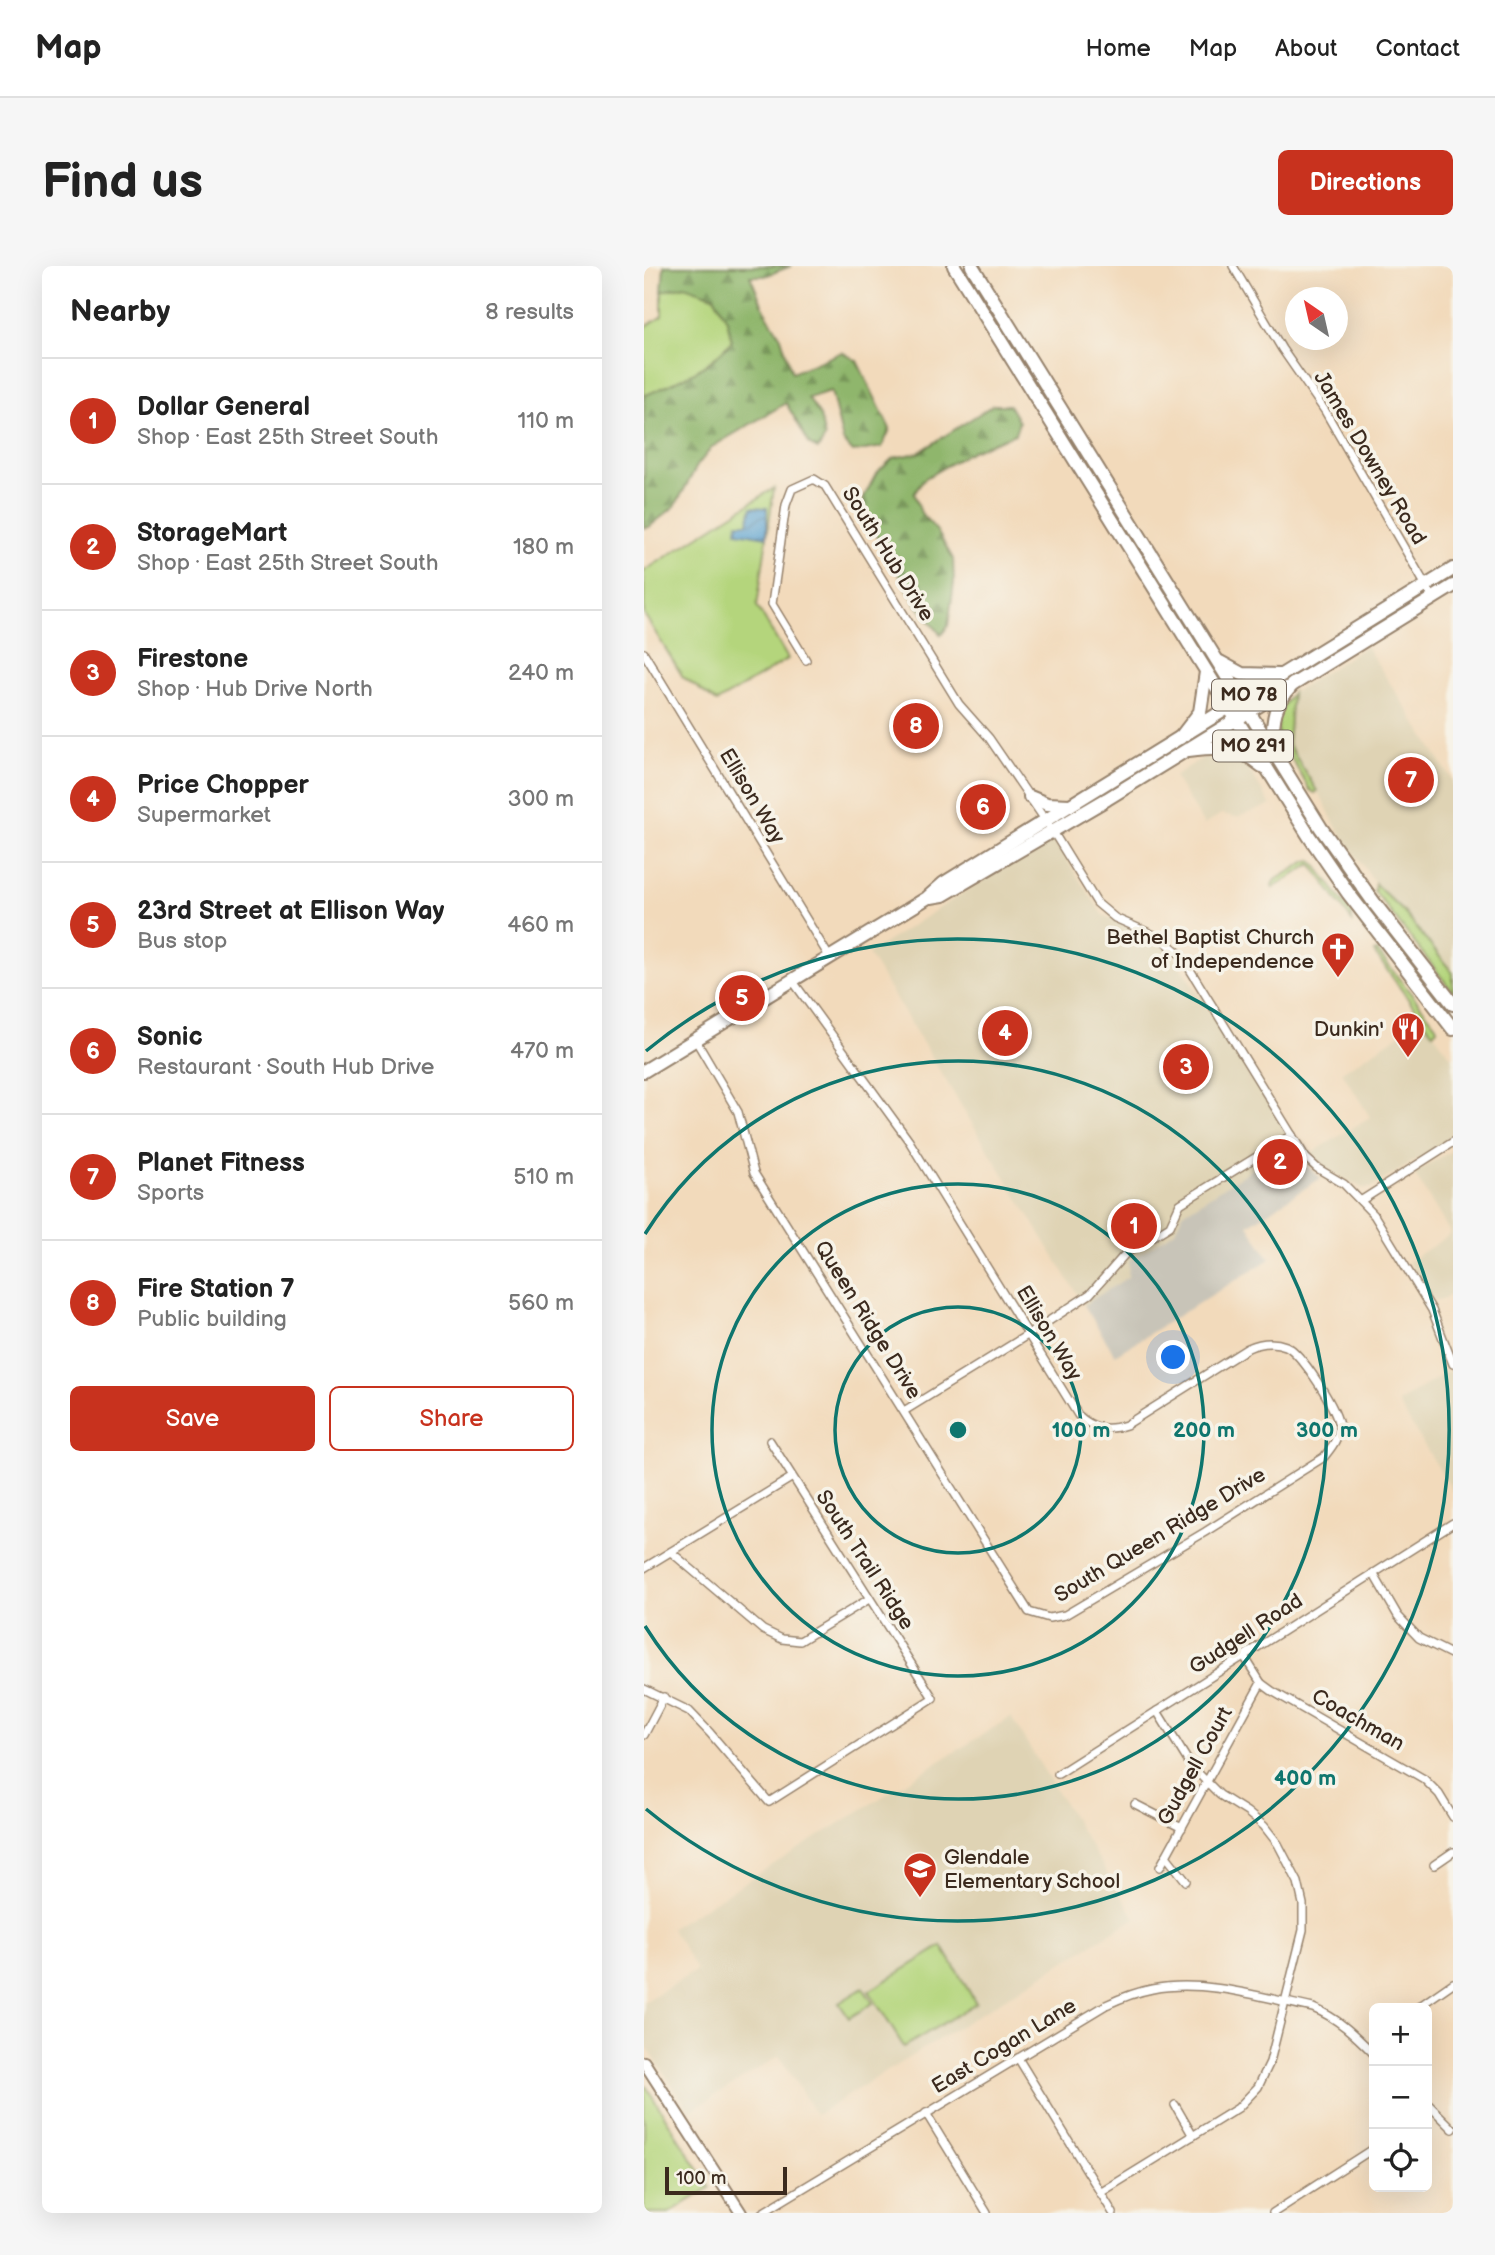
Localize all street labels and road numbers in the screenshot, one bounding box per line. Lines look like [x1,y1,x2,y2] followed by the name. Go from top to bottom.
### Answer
[1308,367,1432,549] street label: James Downey Road
[837,482,939,626] street label: South Hub Drive
[1212,680,1286,710] road number: MO 78
[1213,730,1293,761] road number: MO 291
[714,744,790,848] street label: Ellison Way
[809,1236,927,1404] street label: Queen Ridge Drive
[1011,1281,1087,1385] street label: Ellison Way
[1050,1462,1270,1608] street label: South Queen Ridge Drive
[811,1485,919,1635] street label: South Trail Ridge
[1185,1588,1307,1680] street label: Gudgell Road
[1307,1684,1409,1756] street label: Coachman
[1152,1702,1238,1830] street label: Gudgell Court
[927,1993,1081,2099] street label: East Cogan Lane

